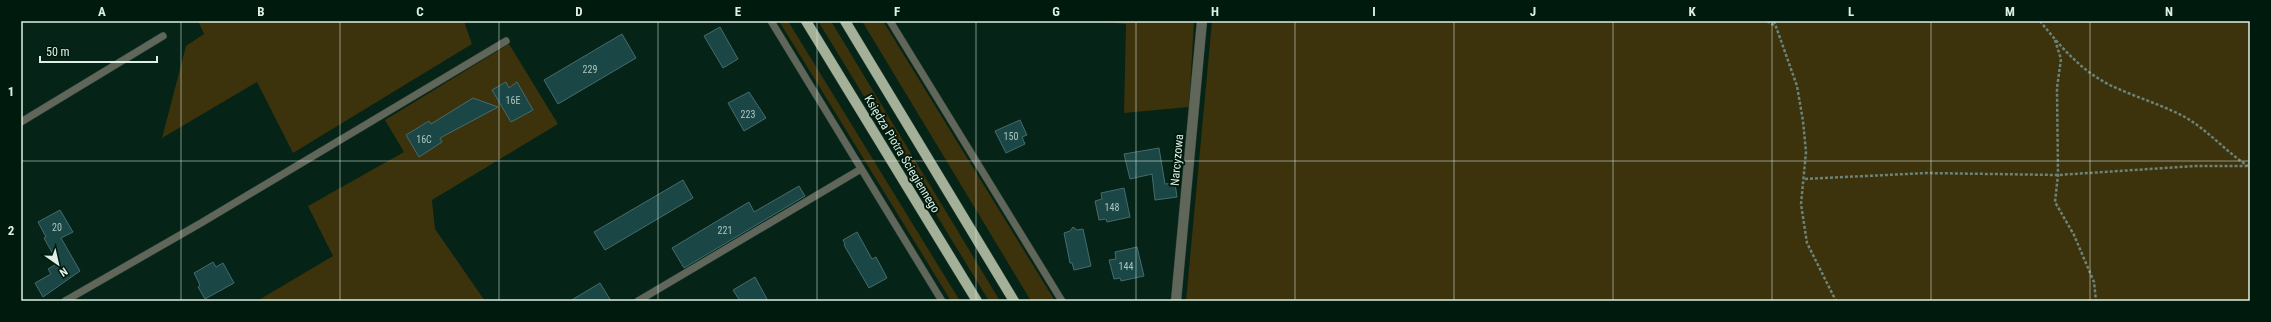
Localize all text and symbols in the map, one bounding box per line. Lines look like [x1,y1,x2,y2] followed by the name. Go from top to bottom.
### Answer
[98,4,106,19] text: A
[257,4,265,19] text: B
[416,4,424,19] text: C
[575,4,583,19] text: D
[735,4,742,19] text: E
[894,4,900,19] text: F
[1052,4,1060,19] text: G
[1211,4,1219,19] text: H
[1372,4,1376,19] text: I
[1530,4,1536,19] text: J
[1688,4,1696,19] text: K
[1848,4,1854,19] text: L
[2005,4,2015,19] text: M
[2165,4,2173,19] text: N
[40,38,157,64] scale bar
[46,45,70,59] text: 50 m
[583,64,597,75] house number: 229
[8,84,14,99] text: 1
[861,92,944,215] street label: Księdza Piotra Ściegiennego
[506,95,520,106] house number: 16E
[741,109,755,120] house number: 223
[1004,131,1018,142] house number: 150
[1168,133,1186,187] street label: Narcyzowa
[416,134,432,145] house number: 16C
[1105,202,1119,213] house number: 148
[52,222,62,233] house number: 20
[8,223,15,238] text: 2
[718,225,732,236] house number: 221
[38,244,78,284] north arrow
[1119,261,1133,272] house number: 144
[57,265,70,279] text: N

